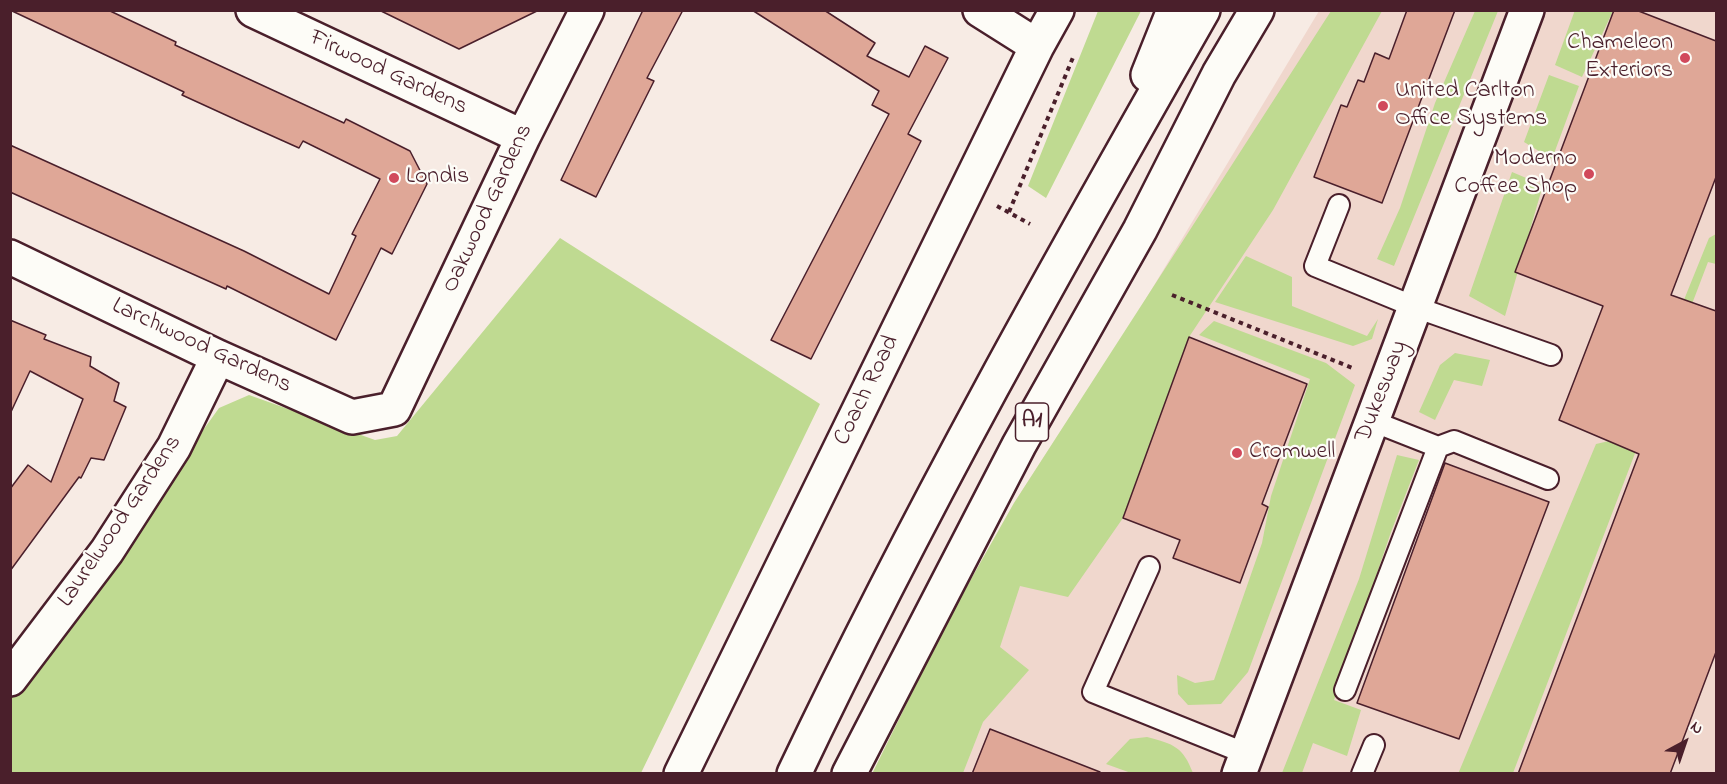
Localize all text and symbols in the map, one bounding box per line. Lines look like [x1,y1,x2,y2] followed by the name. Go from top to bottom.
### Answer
[304,25,472,123] street label: Firwood Gardens
[1567,30,1673,86] place label: Chameleon Exteriors
[1678,51,1692,65] marker: Chameleon Exteriors
[1395,78,1547,134] place label: United Carlton Office Systems
[1376,99,1390,113] marker: United Carlton Office Systems
[437,120,541,298] street label: Oakwood Gardens
[1454,146,1577,202] place label: Moderno Coffee Shop
[406,164,469,192] place label: Londis
[1582,167,1596,181] marker: Moderno Coffee Shop
[387,171,401,185] marker: Londis
[107,293,295,401] street label: Larchwood Gardens
[829,331,907,451] street label: Coach Road
[1350,337,1416,447] street label: Dukesway
[1016,403,1048,441] road number: A1
[53,430,189,614] street label: Laurelwood Gardens
[1249,439,1335,467] place label: Cromwell
[1230,446,1244,460] marker: Cromwell
[1655,712,1715,772] north arrow
[1685,716,1708,741] text: N

